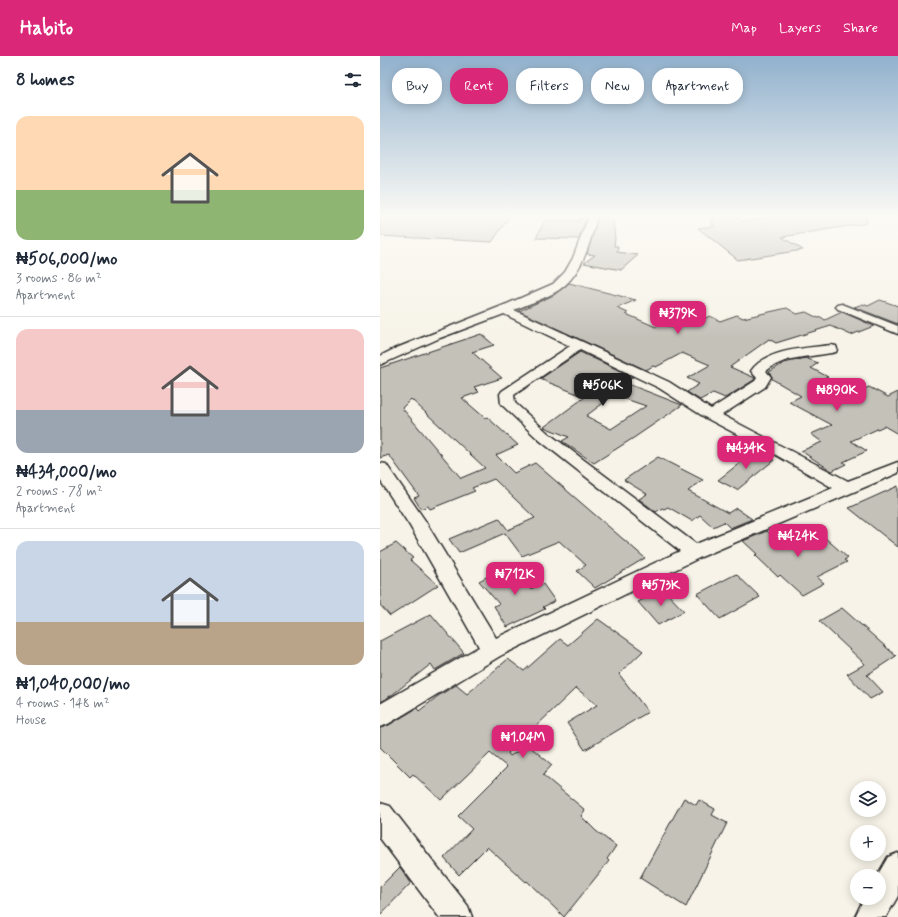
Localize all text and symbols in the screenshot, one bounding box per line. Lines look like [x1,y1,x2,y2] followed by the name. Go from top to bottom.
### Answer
[20,16,73,41] text: Habito
[731,19,757,37] text: Map
[779,19,821,37] text: Layers
[843,19,878,37] text: Share
[392,68,442,104] chip: Buy
[450,68,508,104] chip: Rent
[516,68,583,104] chip: Filters
[591,68,644,104] chip: New
[652,68,743,104] chip: Apartment
[16,69,75,91] text: 8 homes
[342,69,364,91] icon: filters
[154,142,226,214] icon: home
[16,248,118,270] text: ₦506,000/mo
[16,270,102,287] text: 3 rooms · 86 m²
[16,287,75,304] text: Apartment
[650,301,706,335] pin: ₦379K
[659,305,697,322] text: ₦379K
[154,355,226,427] icon: home
[575,373,631,407] pin: ₦506K
[583,377,623,394] text: ₦506K
[809,378,865,412] pin: ₦890K
[816,382,858,399] text: ₦890K
[718,436,774,470] pin: ₦434K
[726,440,766,457] text: ₦434K
[16,461,117,483] text: ₦434,000/mo
[16,483,103,500] text: 2 rooms · 78 m²
[16,500,75,517] text: Apartment
[770,524,826,558] pin: ₦424K
[778,528,818,545] text: ₦424K
[487,562,543,596] pin: ₦712K
[495,566,535,583] text: ₦712K
[154,567,226,639] icon: home
[633,573,689,607] pin: ₦573K
[642,577,680,594] text: ₦573K
[16,673,130,695] text: ₦1,040,000/mo
[16,695,110,712] text: 4 rooms · 148 m²
[16,712,47,729] text: House
[490,725,556,759] pin: ₦1.04M
[501,729,545,746] text: ₦1.04M
[850,781,886,905] map controls
[850,781,886,817] button: layers
[850,825,886,861] button: +
[850,869,886,905] button: −

